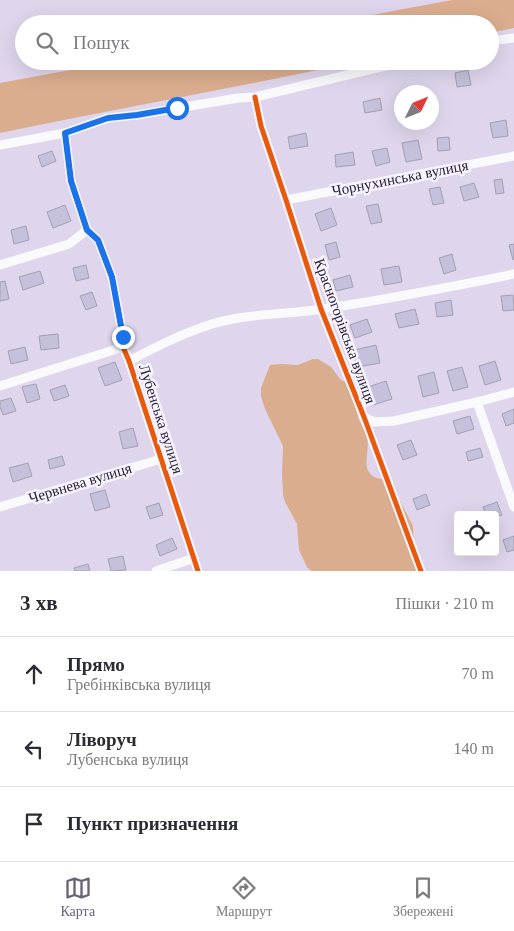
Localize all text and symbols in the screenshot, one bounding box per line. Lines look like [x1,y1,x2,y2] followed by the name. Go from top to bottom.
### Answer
[15,15,499,70] search box
[33,29,61,57] icon: search
[73,32,130,53] text: Пошук
[394,85,439,130] north arrow
[166,97,189,120] route start
[330,157,470,199] street label: Чорнухинська вулиця
[311,256,379,406] street label: Красногорівська вулиця
[112,326,135,349] route end
[136,362,186,476] street label: Лубенська вулиця
[27,460,134,506] street label: Червнева вулиця
[454,511,499,556] map controls
[454,511,499,556] button: locate
[20,591,58,615] text: 3 хв
[396,595,494,612] text: Пішки · 210 m
[67,654,125,675] text: Прямо
[20,660,48,688] icon: ahead
[462,665,494,682] text: 70 m
[67,676,211,693] text: Гребінківська вулиця
[67,729,137,750] text: Ліворуч
[20,735,48,763] icon: left
[454,740,494,757] text: 140 m
[67,751,189,768] text: Лубенська вулиця
[20,810,48,838] icon: arrive
[67,813,238,834] text: Пункт призначення
[60,874,95,920] tab: Карта
[216,874,272,920] tab: Маршрут
[393,874,454,920] tab: Збережені

